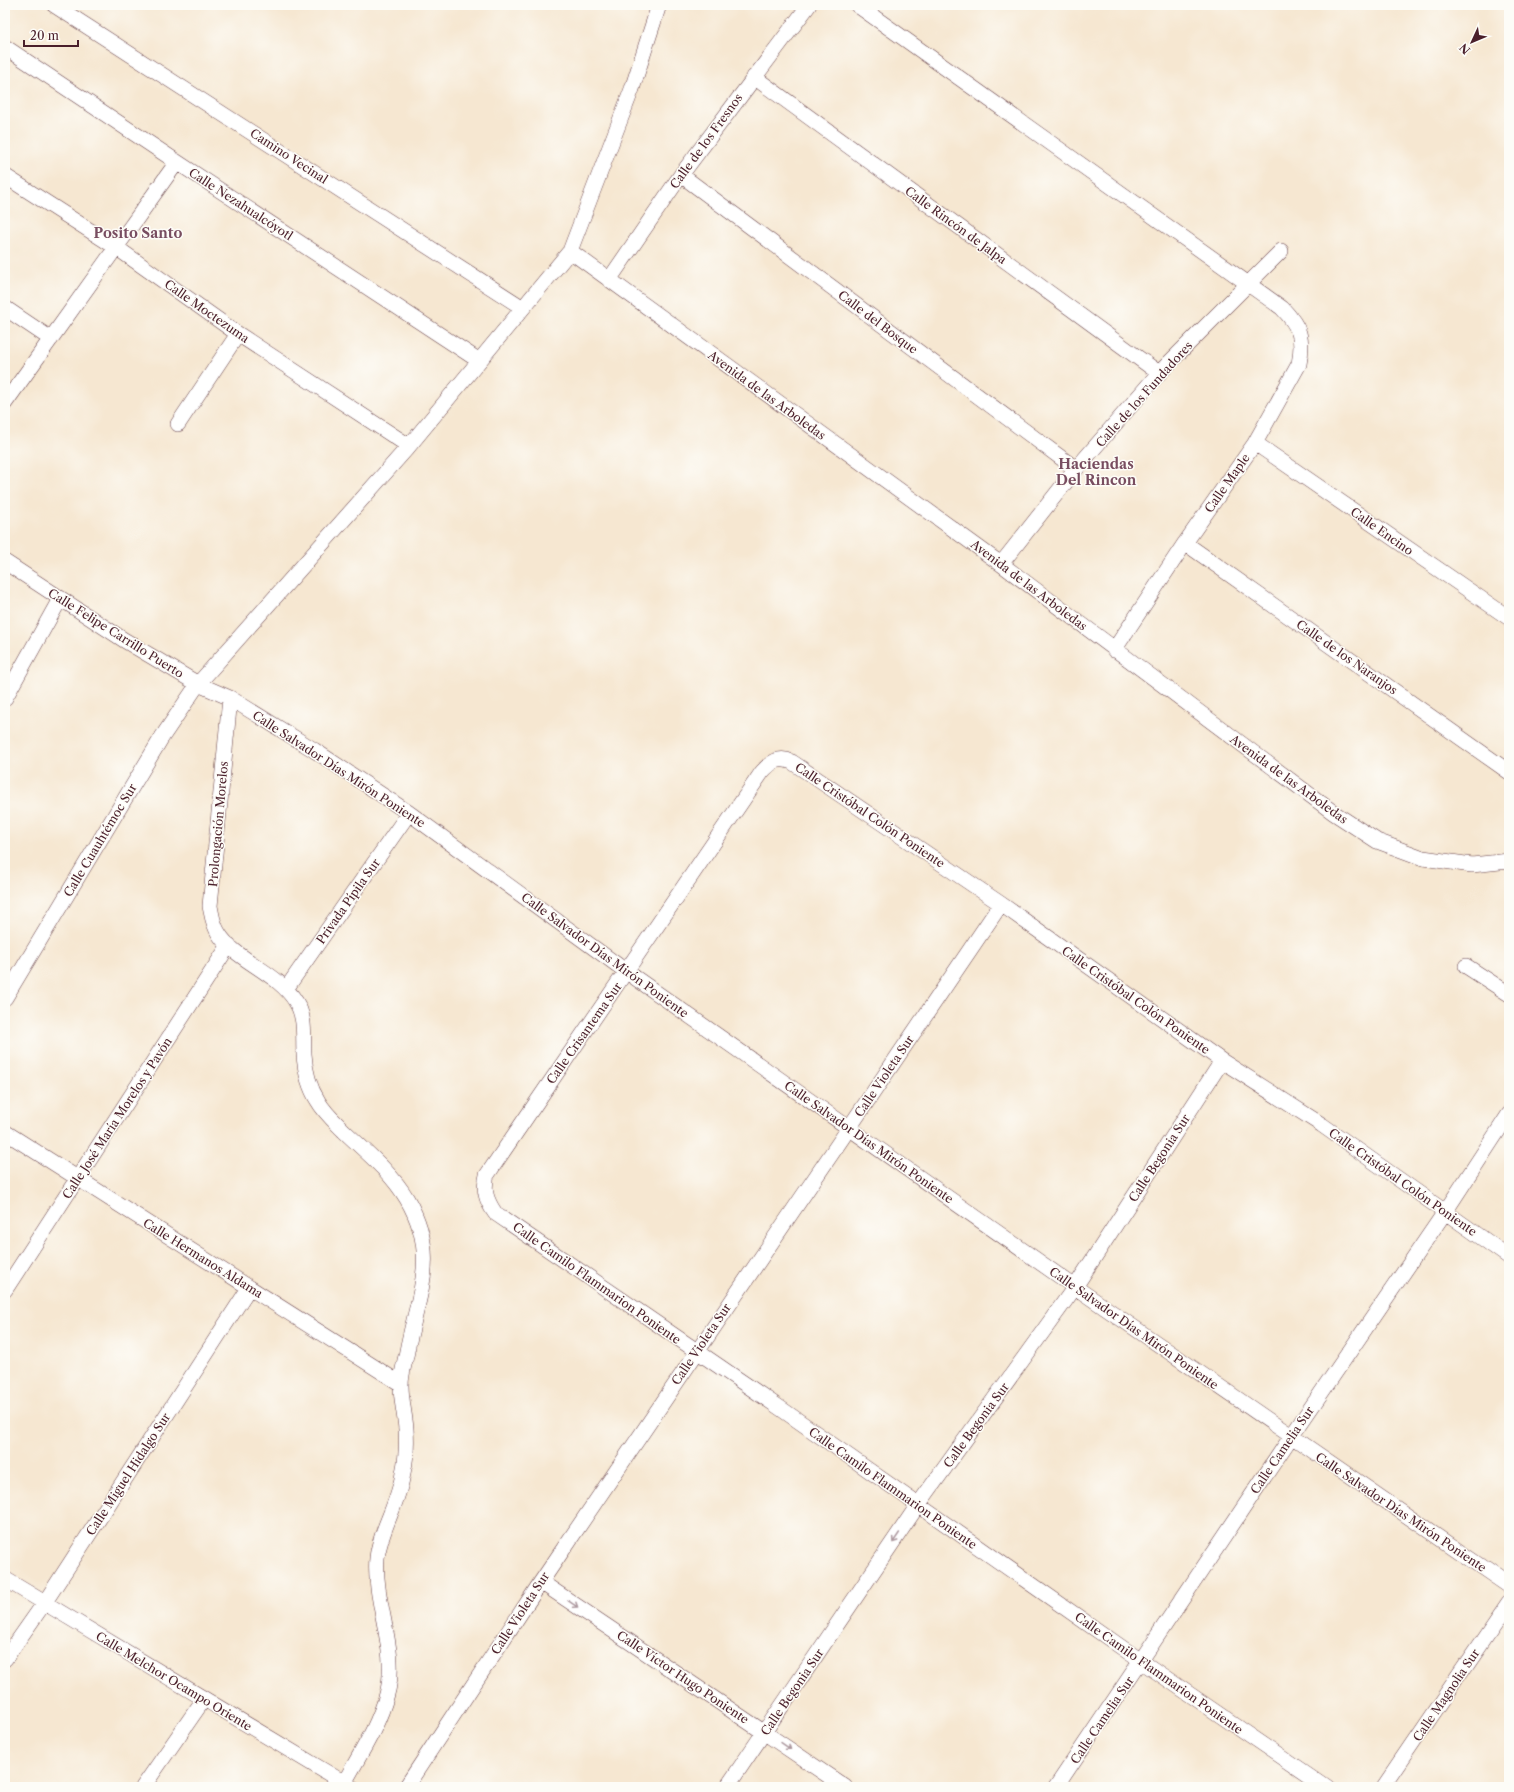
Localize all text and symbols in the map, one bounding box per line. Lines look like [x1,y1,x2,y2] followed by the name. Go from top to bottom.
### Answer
[24,22,78,48] scale bar
[1452,22,1492,62] north arrow
[30,28,59,43] text: 20 m
[1456,40,1473,57] text: N
[666,91,746,191] street label: Calle de los Fresnos
[247,125,331,187] street label: Camino Vecinal
[186,165,296,244] street label: Calle Nezahualcóyotl
[902,183,1010,267] street label: Calle Rincón de Jalpa
[94,224,182,242] district label: Posito Santo
[162,276,253,346] street label: Calle Moctezuma
[835,287,921,357] street label: Calle del Bosque
[1093,338,1195,450] street label: Calle de los Fundadores
[704,347,829,443] street label: Avenida de las Arboledas
[1201,450,1253,515] street label: Calle Maple
[1056,455,1137,489] district label: Haciendas Del Rincon
[1348,504,1416,558] street label: Calle Encino
[967,536,1090,634] street label: Avenida de las Arboledas
[46,585,186,681] street label: Calle Felipe Carrillo Puerto
[1294,616,1400,698] street label: Calle de los Naranjos
[250,707,428,831] street label: Calle Salvador Días Mirón Poniente
[1226,731,1351,827] street label: Avenida de las Arboledas
[792,759,948,871] street label: Calle Cristóbal Colón Poniente
[205,760,231,888] street label: Prolongación Morelos
[60,781,140,899] street label: Calle Cuauhtémoc Sur
[313,855,383,947] street label: Privada Pípila Sur
[519,889,692,1021] street label: Calle Salvador Días Mirón Poniente
[1059,943,1213,1057] street label: Calle Cristóbal Colón Poniente
[543,979,625,1087] street label: Calle Crisantema Sur
[851,1032,917,1120] street label: Calle Violeta Sur
[59,1034,175,1202] street label: Calle José María Morelos y Pavón
[782,1078,957,1206] street label: Calle Salvador Días Mirón Poniente
[1125,1111,1193,1205] street label: Calle Begonia Sur
[1326,1125,1480,1239] street label: Calle Cristóbal Colón Poniente
[140,1215,266,1301] street label: Calle Hermanos Aldama
[510,1219,684,1347] street label: Calle Camilo Flammarion Poniente
[1047,1264,1222,1392] street label: Calle Salvador Días Mirón Poniente
[668,1300,734,1388] street label: Calle Violeta Sur
[940,1380,1012,1470] street label: Calle Begonia Sur
[1247,1403,1317,1497] street label: Calle Camelia Sur
[83,1410,173,1538] street label: Calle Miguel Hidalgo Sur
[806,1424,980,1552] street label: Calle Camilo Flammarion Poniente
[1313,1449,1490,1575] street label: Calle Salvador Días Mirón Poniente
[892,1532,900,1543] one-way arrow
[488,1569,552,1657] street label: Calle Violeta Sur
[567,1600,579,1608] one-way arrow
[1072,1609,1246,1737] street label: Calle Camilo Flammarion Poniente
[614,1627,752,1727] street label: Calle Víctor Hugo Poniente
[93,1628,255,1734] street label: Calle Melchor Ocampo Oriente
[757,1646,827,1738] street label: Calle Begonia Sur
[1409,1646,1483,1744] street label: Calle Magnolia Sur
[1067,1673,1137,1767] street label: Calle Camelia Sur
[780,1742,791,1750] one-way arrow

